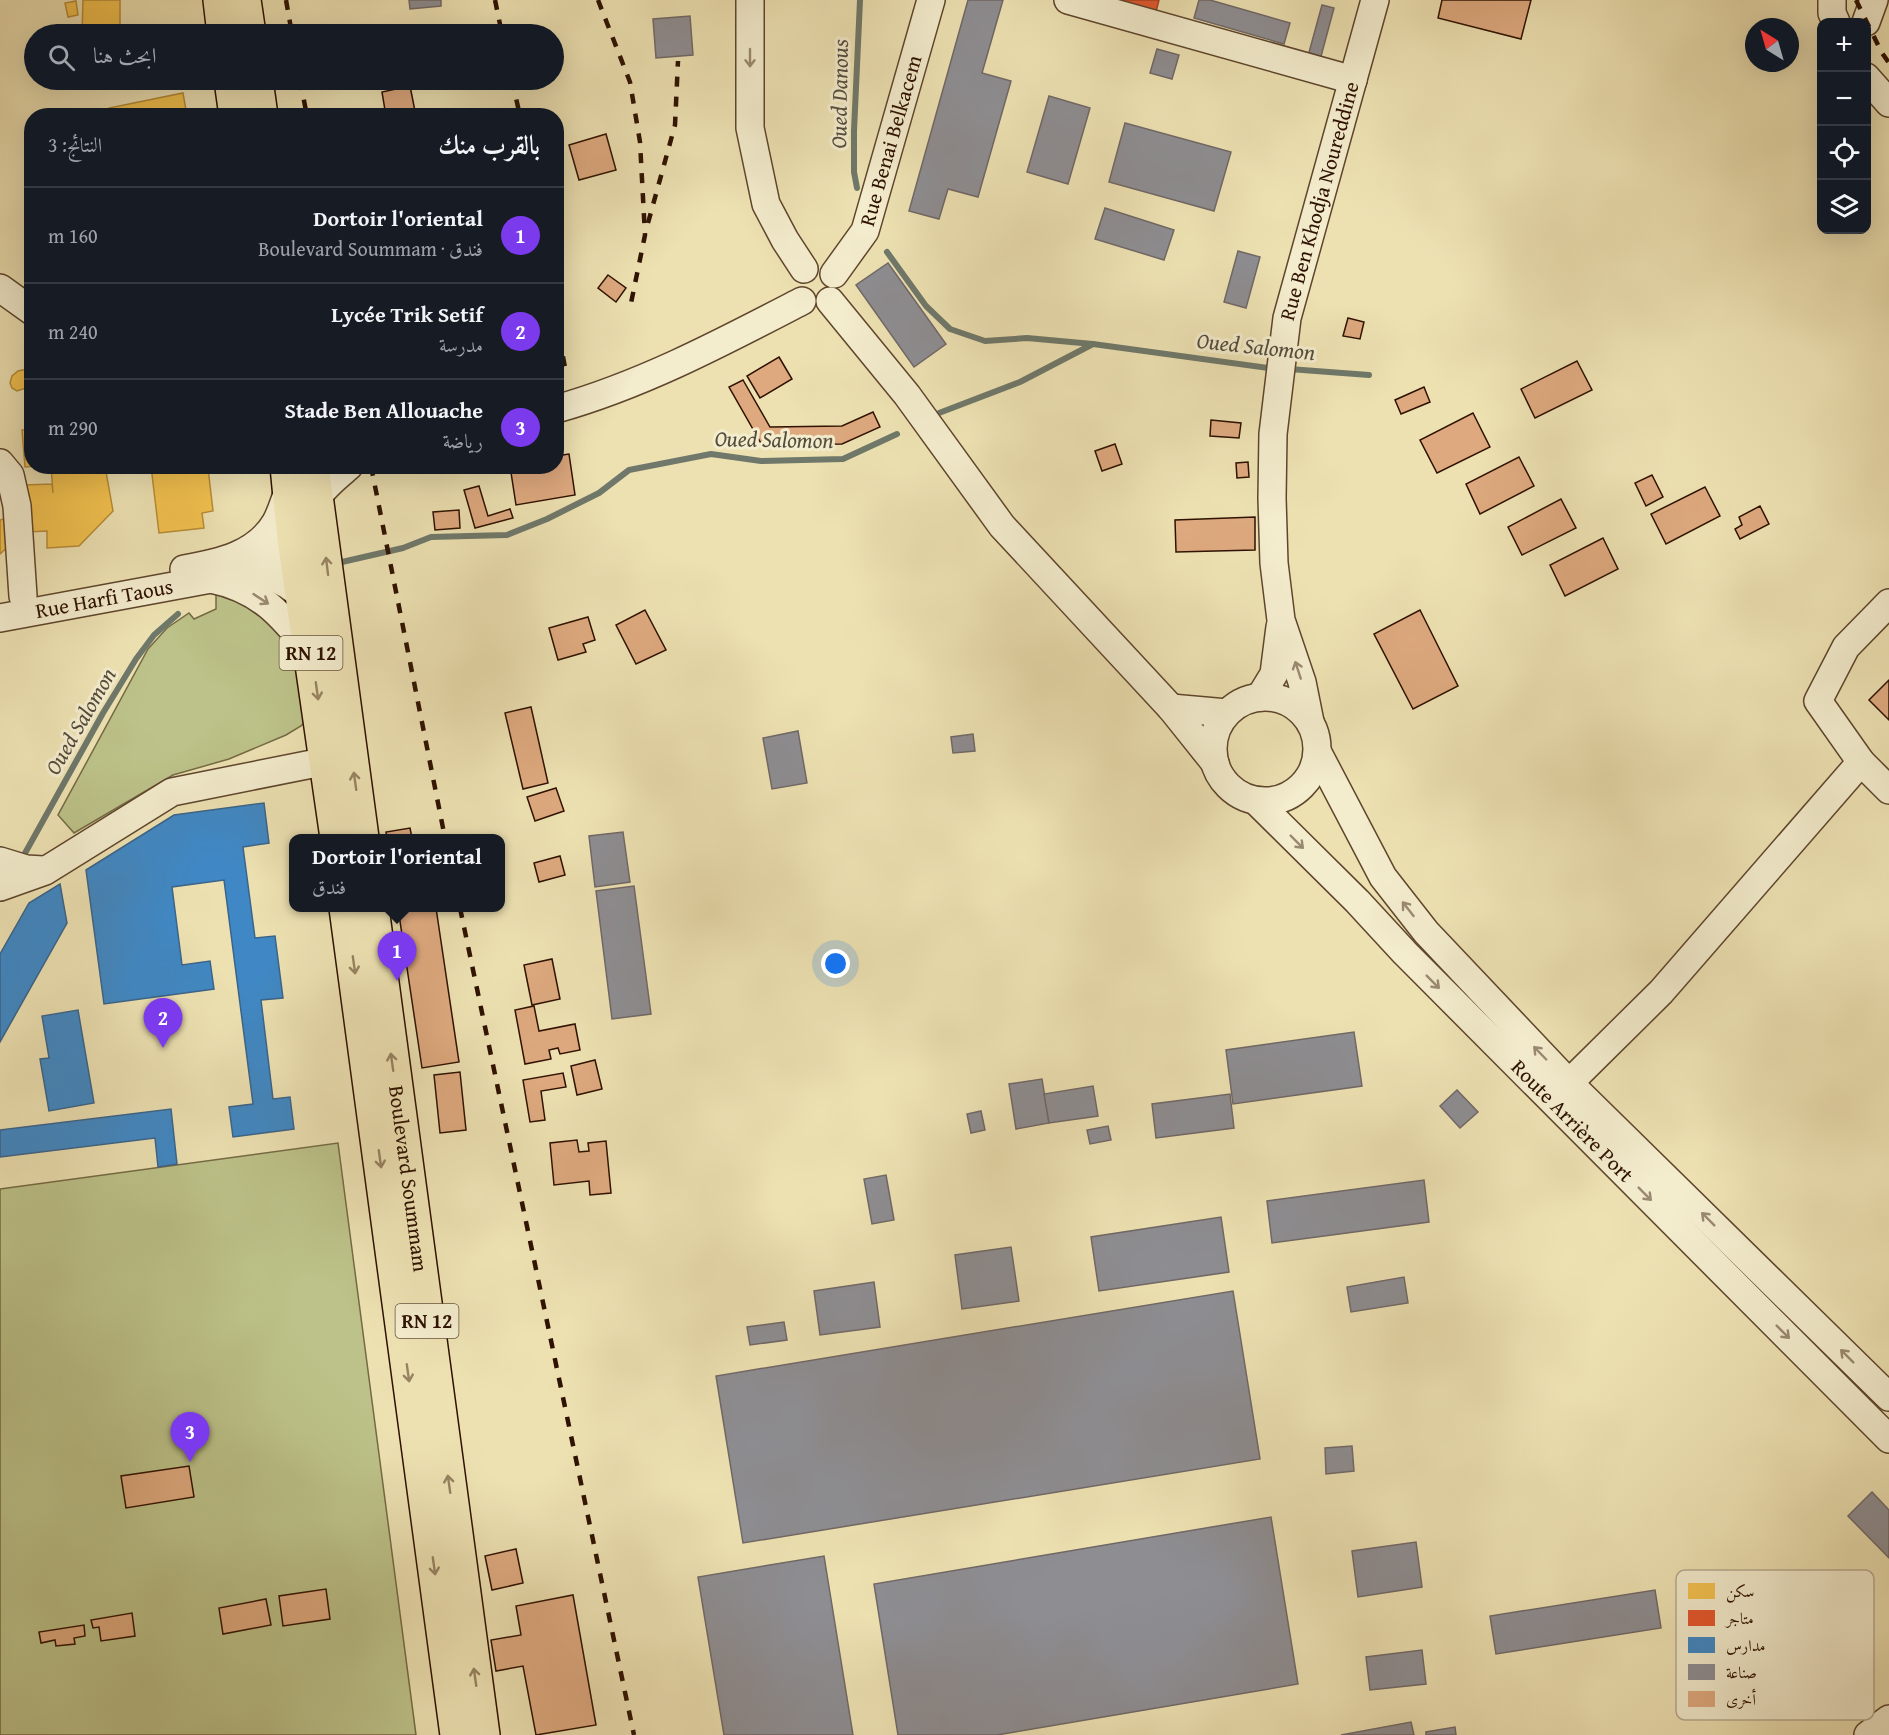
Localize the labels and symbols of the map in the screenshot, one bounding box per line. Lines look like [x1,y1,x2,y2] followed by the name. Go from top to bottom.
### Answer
[1745,18,1799,72] north arrow
[822,39,856,149] water label: Oued Danous
[744,48,756,68] one-way arrow
[851,51,930,230] street label: Rue Benai Belkacem
[1271,78,1367,324] street label: Rue Ben Khodja Noureddine
[1195,324,1317,368] water label: Oued Salomon
[714,422,834,456] water label: Oued Salomon
[321,557,332,577] one-way arrow
[33,570,175,626] street label: Rue Harfi Taous
[252,593,268,605] one-way arrow
[280,636,342,670] road number: RN 12
[36,661,124,781] water label: Oued Salomon
[1292,661,1303,680] one-way arrow
[311,681,322,700] one-way arrow
[349,771,360,791] one-way arrow
[1290,835,1305,849] one-way arrow
[1402,901,1415,917] one-way arrow
[378,932,416,981] pin: 1
[821,949,850,978] your location
[349,955,360,975] one-way arrow
[1426,974,1441,989] one-way arrow
[144,998,182,1048] pin: 2
[1533,1045,1547,1060] one-way arrow
[387,1052,398,1072] one-way arrow
[1504,1052,1642,1190] street label: Route Arrière Port
[381,1083,437,1274] street label: Boulevard Soummam
[374,1148,385,1168] one-way arrow
[1638,1187,1653,1202] one-way arrow
[1701,1212,1716,1227] one-way arrow
[396,1304,458,1338] road number: RN 12
[1775,1325,1790,1340] one-way arrow
[1840,1349,1855,1364] one-way arrow
[403,1362,414,1382] one-way arrow
[170,1412,210,1462] pin: 3
[444,1474,455,1494] one-way arrow
[429,1556,440,1576] one-way arrow
[1676,1570,1874,1720] legend
[1726,1579,1754,1603] text: سكن
[1724,1606,1754,1630] text: متاجر
[1726,1633,1766,1657] text: مدارس
[1726,1660,1757,1684] text: صناعة
[469,1668,480,1687] one-way arrow
[1726,1687,1756,1711] text: أخرى

